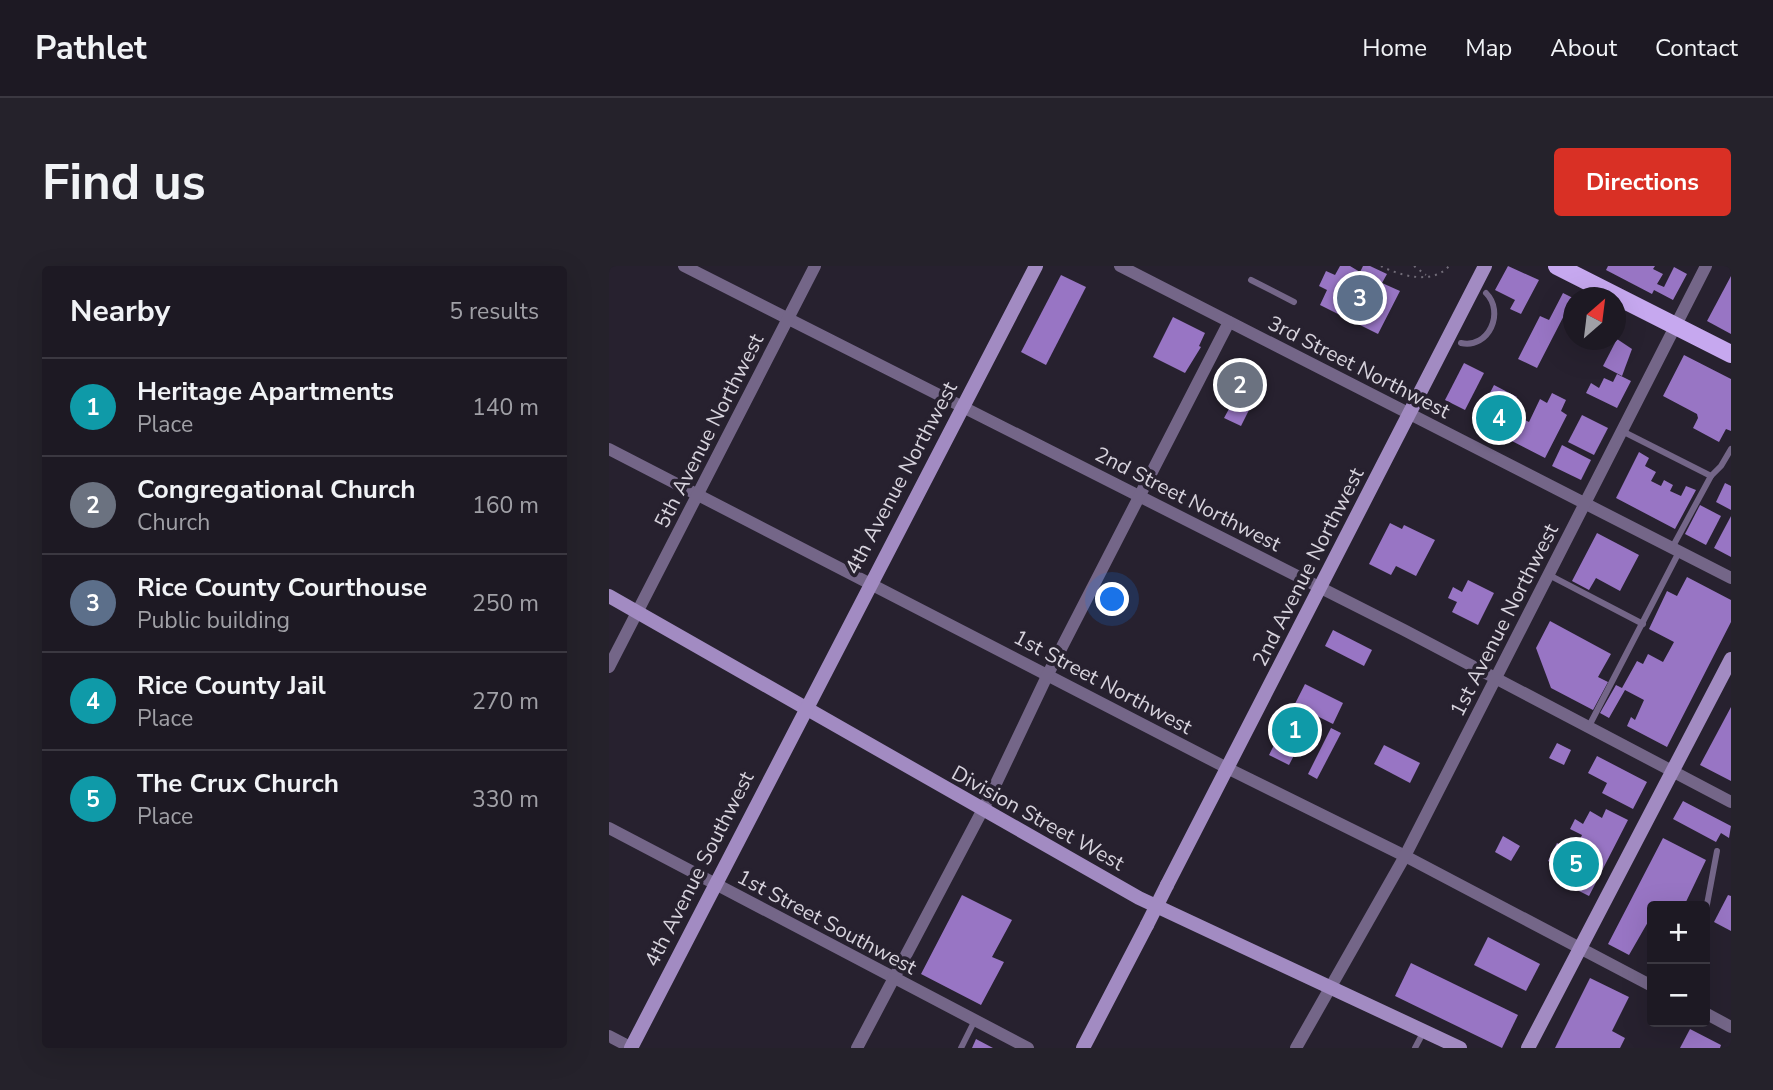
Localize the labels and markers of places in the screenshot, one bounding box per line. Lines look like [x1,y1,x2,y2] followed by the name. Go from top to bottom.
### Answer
[1337,272,1383,324] pin: 3
[1217,359,1263,411] pin: 2
[1476,392,1522,444] pin: 4
[1272,704,1318,756] pin: 1
[1553,838,1599,890] pin: 5

